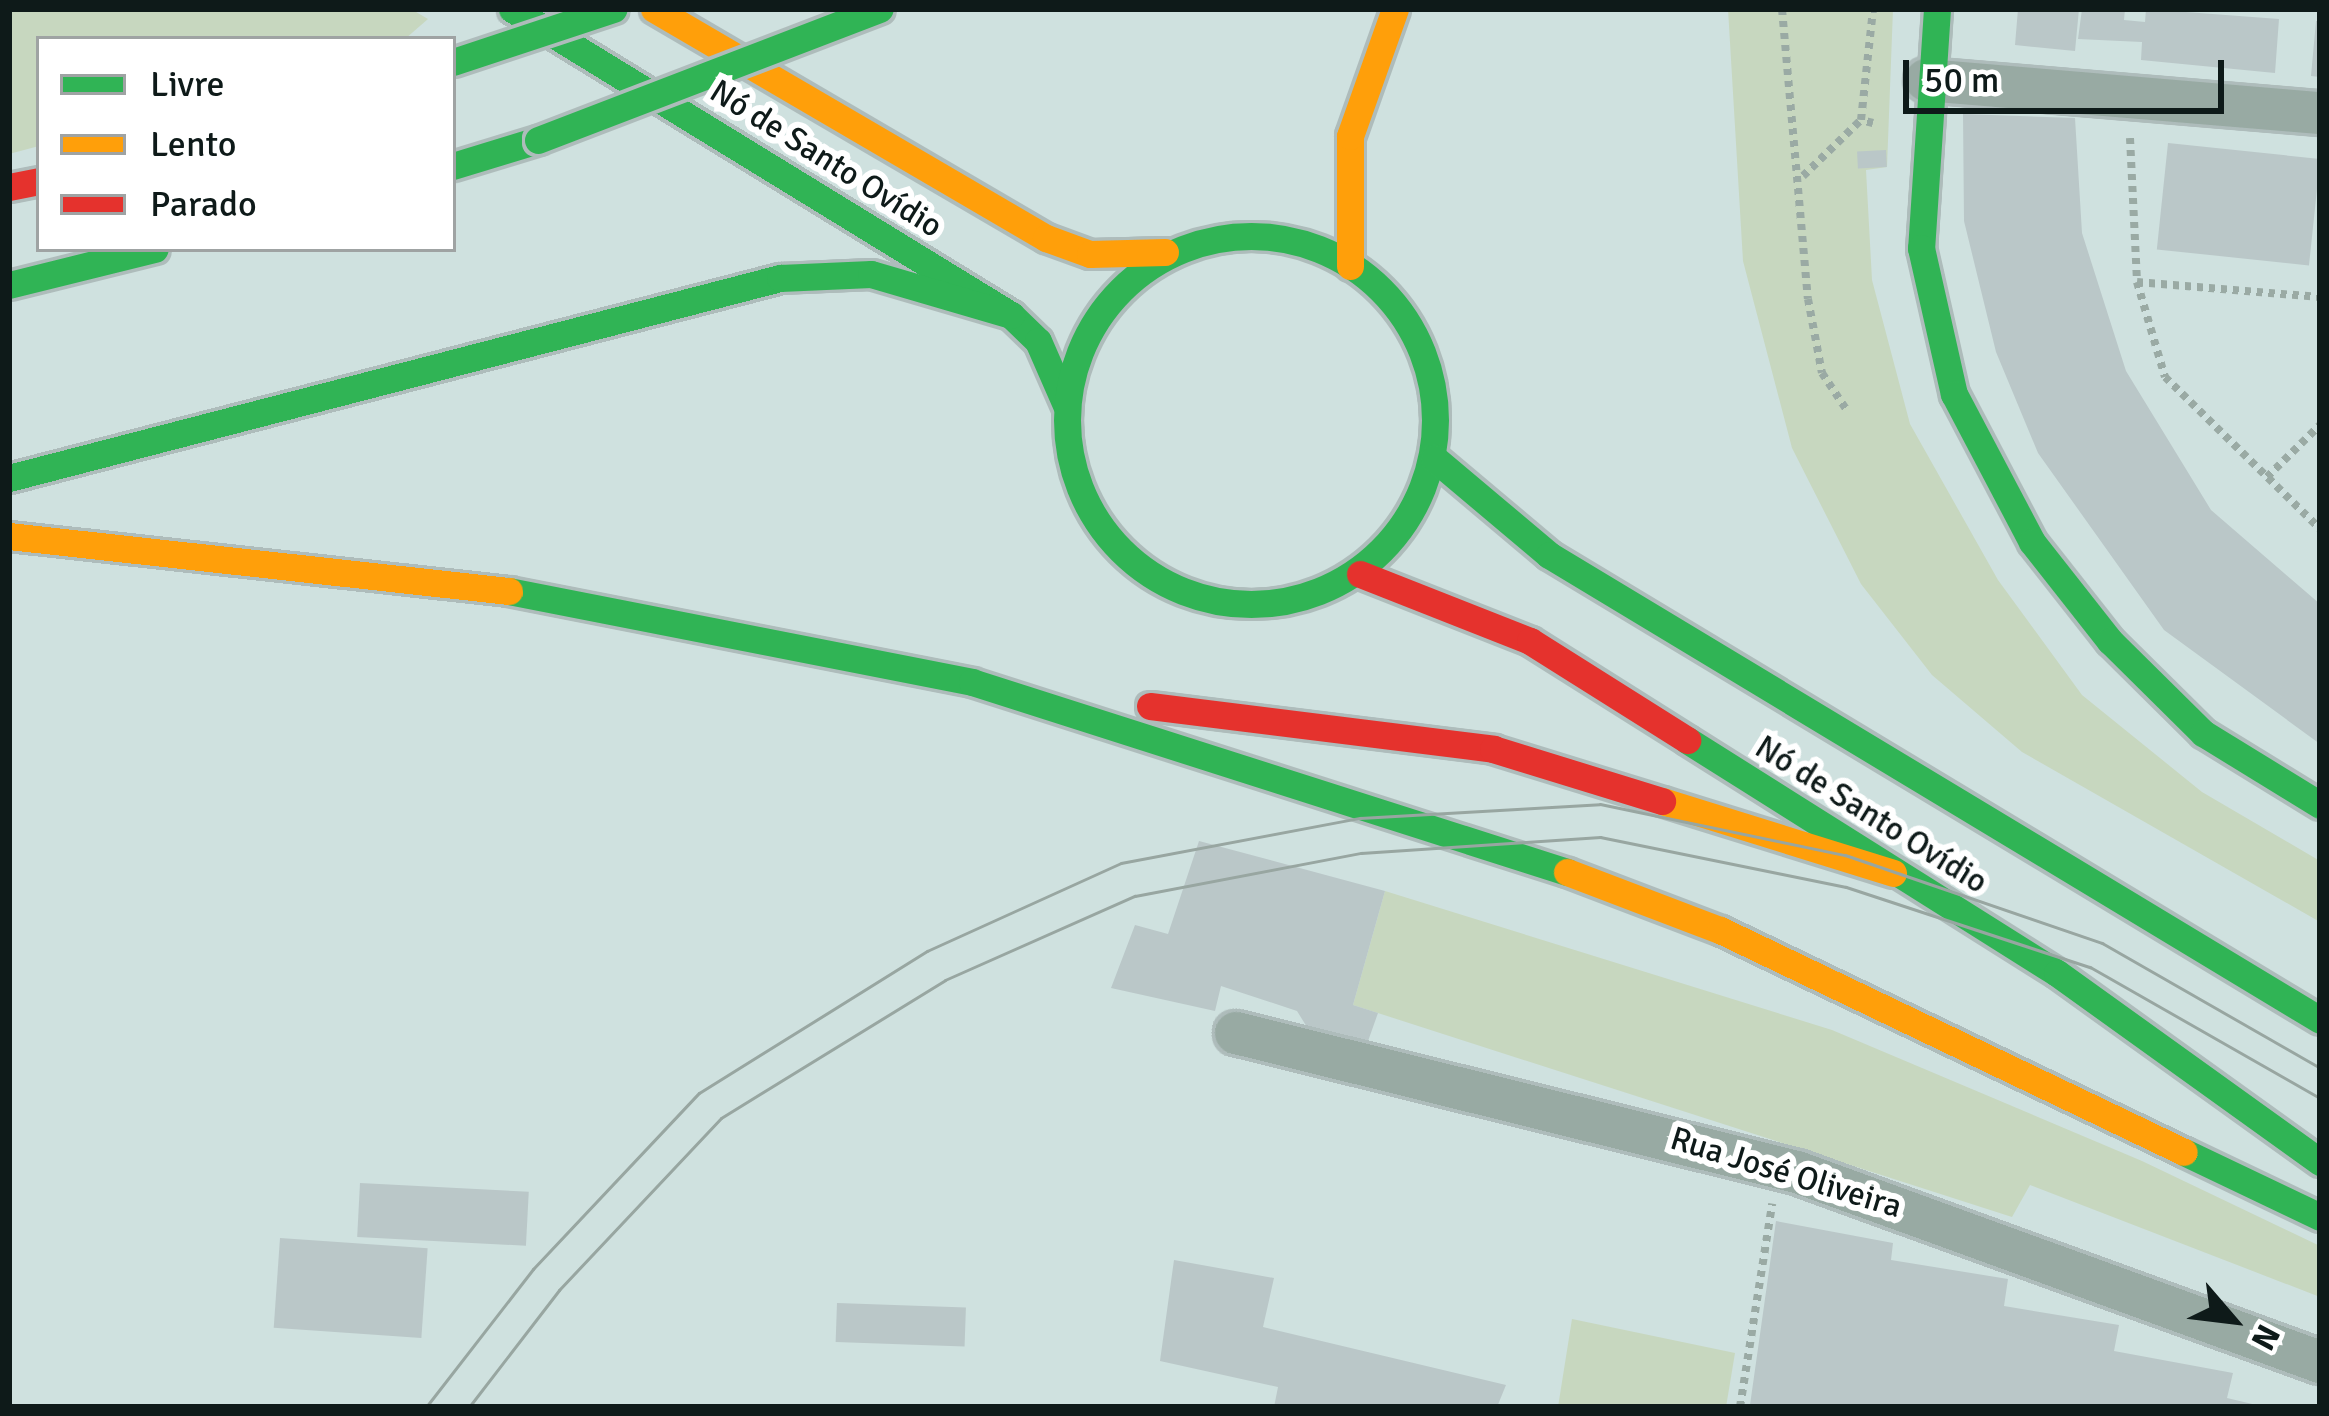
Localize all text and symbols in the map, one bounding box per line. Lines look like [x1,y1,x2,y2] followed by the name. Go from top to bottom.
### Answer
[36,36,456,252] legend
[1909,36,2230,110] scale bar
[1924,58,2000,103] text: 50 m
[150,62,225,107] text: Livre
[703,72,949,246] street label: Nó de Santo Ovídio
[150,122,237,167] text: Lento
[150,182,257,227] text: Parado
[1748,728,1994,902] street label: Nó de Santo Ovídio
[1666,1119,1906,1227] street label: Rua José Oliveira
[2173,1260,2293,1380] north arrow
[2242,1317,2289,1357] text: N

